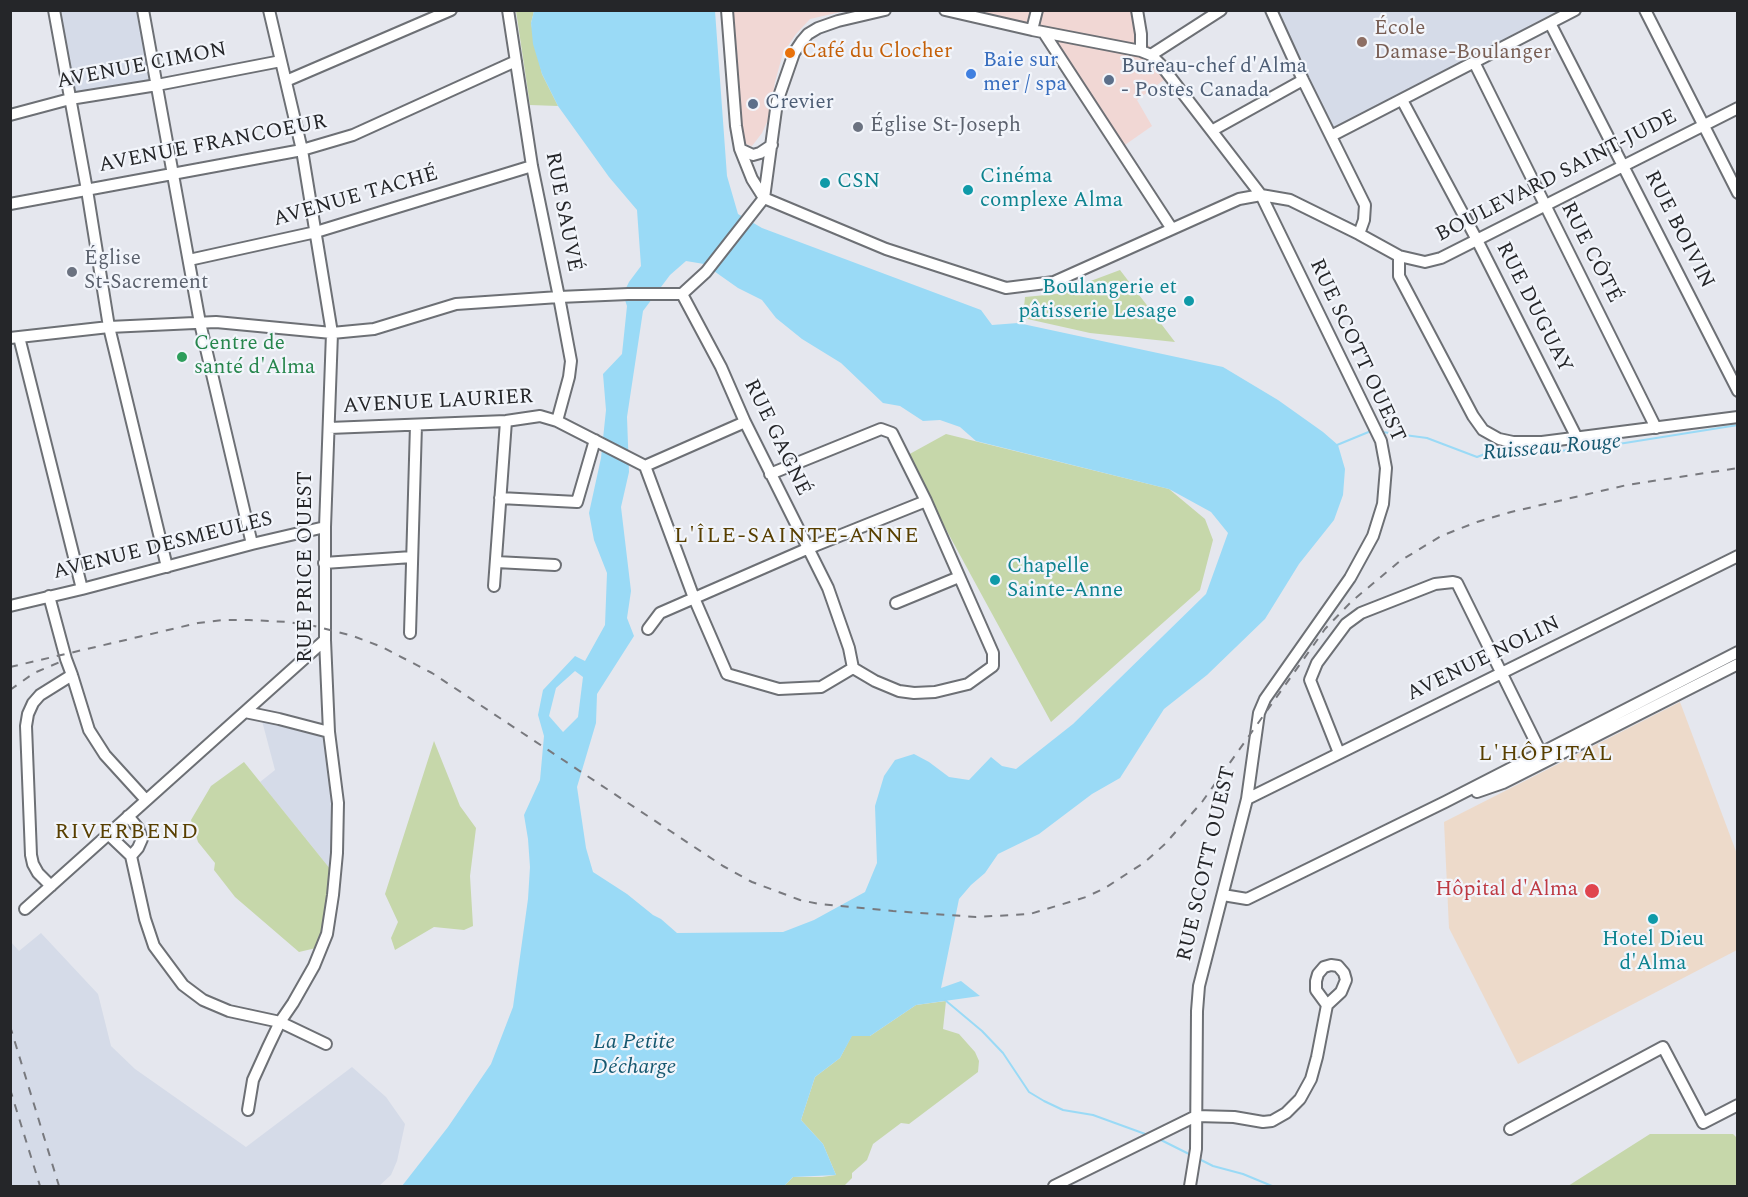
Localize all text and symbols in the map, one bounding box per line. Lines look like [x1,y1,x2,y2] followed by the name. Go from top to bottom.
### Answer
[1374,17,1552,67] place label: École Damase-Boulanger
[1355,35,1369,49] marker: École Damase-Boulanger
[55,38,229,96] street label: AVENUE CIMON
[802,40,952,66] place label: Café du Clocher
[783,46,797,60] marker: Café du Clocher
[983,49,1067,99] place label: Baie sur mer / spa
[1121,55,1307,105] place label: Bureau-chef d'Alma - Postes Canada
[964,67,978,81] marker: Baie sur mer / spa
[1102,73,1116,87] marker: Bureau-chef d'Alma - Postes Canada
[765,91,834,117] place label: Crevier
[746,97,760,111] marker: Crevier
[1432,105,1682,249] street label: BOULEVARD SAINT-JUDE
[97,111,329,179] street label: AVENUE FRANCOEUR
[870,114,1021,140] place label: Église St-Joseph
[851,120,865,134] marker: Église St-Joseph
[538,150,586,274] street label: RUE SAUVÉ
[271,162,441,234] street label: AVENUE TACHÉ
[980,165,1123,215] place label: Cinéma complexe Alma
[1638,167,1718,293] street label: RUE BOIVIN
[837,170,880,196] place label: CSN
[818,176,832,190] marker: CSN
[961,183,975,197] marker: Cinéma complexe Alma
[1554,199,1626,307] street label: RUE CÔTÉ
[1489,238,1577,378] street label: RUE DUGUAY
[84,247,209,297] place label: Église St-Sacrement
[1302,255,1410,447] street label: RUE SCOTT OUEST
[65,265,79,279] marker: Église St-Sacrement
[1018,276,1177,326] place label: Boulangerie et pâtisserie Lesage
[1182,294,1196,308] marker: Boulangerie et pâtisserie Lesage
[194,332,315,382] place label: Centre de santé d'Alma
[175,350,189,364] marker: Centre de santé d'Alma
[737,376,815,500] street label: RUE GAGNÉ
[342,385,534,421] street label: AVENUE LAURIER
[1481,430,1623,468] water label: Ruisseau Rouge
[294,471,320,663] street label: RUE PRICE OUEST
[51,508,275,586] street label: AVENUE DESMEULES
[674,525,920,551] district label: L'ÎLE-SAINTE-ANNE
[1007,555,1123,605] place label: Chapelle Sainte-Anne
[988,573,1002,587] marker: Chapelle Sainte-Anne
[1403,612,1565,708] street label: AVENUE NOLIN
[1478,743,1614,769] district label: L'HÔPITAL
[1173,764,1243,964] street label: RUE SCOTT OUEST
[54,821,200,847] district label: RIVERBEND
[1435,878,1578,904] place label: Hôpital d'Alma
[1583,882,1601,900] marker: Hôpital d'Alma
[1646,912,1660,926] marker: Hotel Dieu d'Alma
[1602,928,1704,978] place label: Hotel Dieu d'Alma
[592,1031,676,1082] water label: La Petite Décharge

